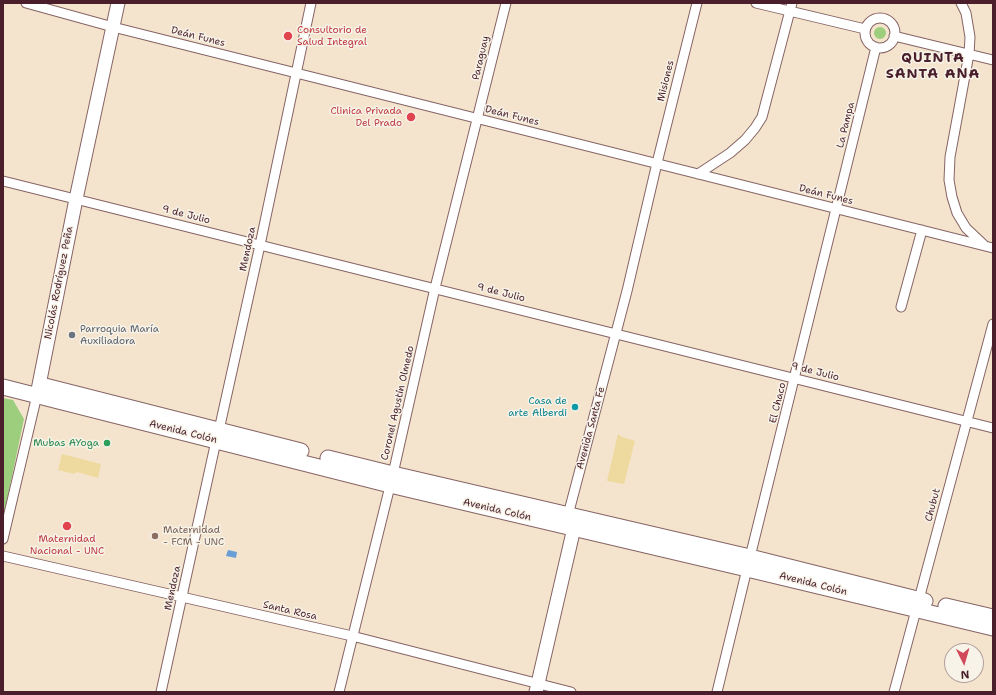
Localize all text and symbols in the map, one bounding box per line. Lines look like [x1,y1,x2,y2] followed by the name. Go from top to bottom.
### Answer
[170,24,226,50] street label: Deán Funes
[297,24,367,48] place label: Consultorio de Salud Integral
[282,30,294,42] marker: Consultorio de Salud Integral
[470,35,492,81] street label: Paraguay
[886,50,980,82] district label: QUINTA SANTA ANA
[655,59,677,103] street label: Misiones
[834,101,858,149] street label: La Pampa
[484,103,540,129] street label: Deán Funes
[330,105,402,128] place label: Clinica Privada Del Prado
[405,111,417,123] marker: Clinica Privada Del Prado
[798,182,854,208] street label: Deán Funes
[161,203,211,227] street label: 9 de Julio
[42,226,76,340] street label: Nicolás Rodríguez Peña
[237,226,259,272] street label: Mendoza
[476,281,526,305] street label: 9 de Julio
[80,323,159,346] place label: Parroquia María Auxiliadora
[67,330,77,340] marker: Parroquia María Auxiliadora
[379,345,417,461] street label: Coronel Agustín Olmedo
[790,360,840,384] street label: 9 de Julio
[767,381,789,425] street label: El Chaco
[574,385,608,471] street label: Avenida Santa Fe
[508,395,567,418] place label: Casa de arte Alberdi
[570,402,580,412] marker: Casa de arte Alberdi
[148,418,218,446] street label: Avenida Colón
[33,437,99,449] place label: Mubas AYoga
[102,438,112,448] marker: Mubas AYoga
[923,487,943,523] street label: Chubut
[462,496,532,524] street label: Avenida Colón
[61,520,73,532] marker: Maternidad Nacional - UNC
[163,524,224,548] place label: Maternidad - FCM - UNC
[150,531,160,541] marker: Maternidad - FCM - UNC
[30,533,104,556] place label: Maternidad Nacional - UNC
[162,565,184,611] street label: Mendoza
[778,570,848,598] street label: Avenida Colón
[262,599,318,623] street label: Santa Rosa
[944,643,984,683] north arrow
[960,667,970,682] text: N

